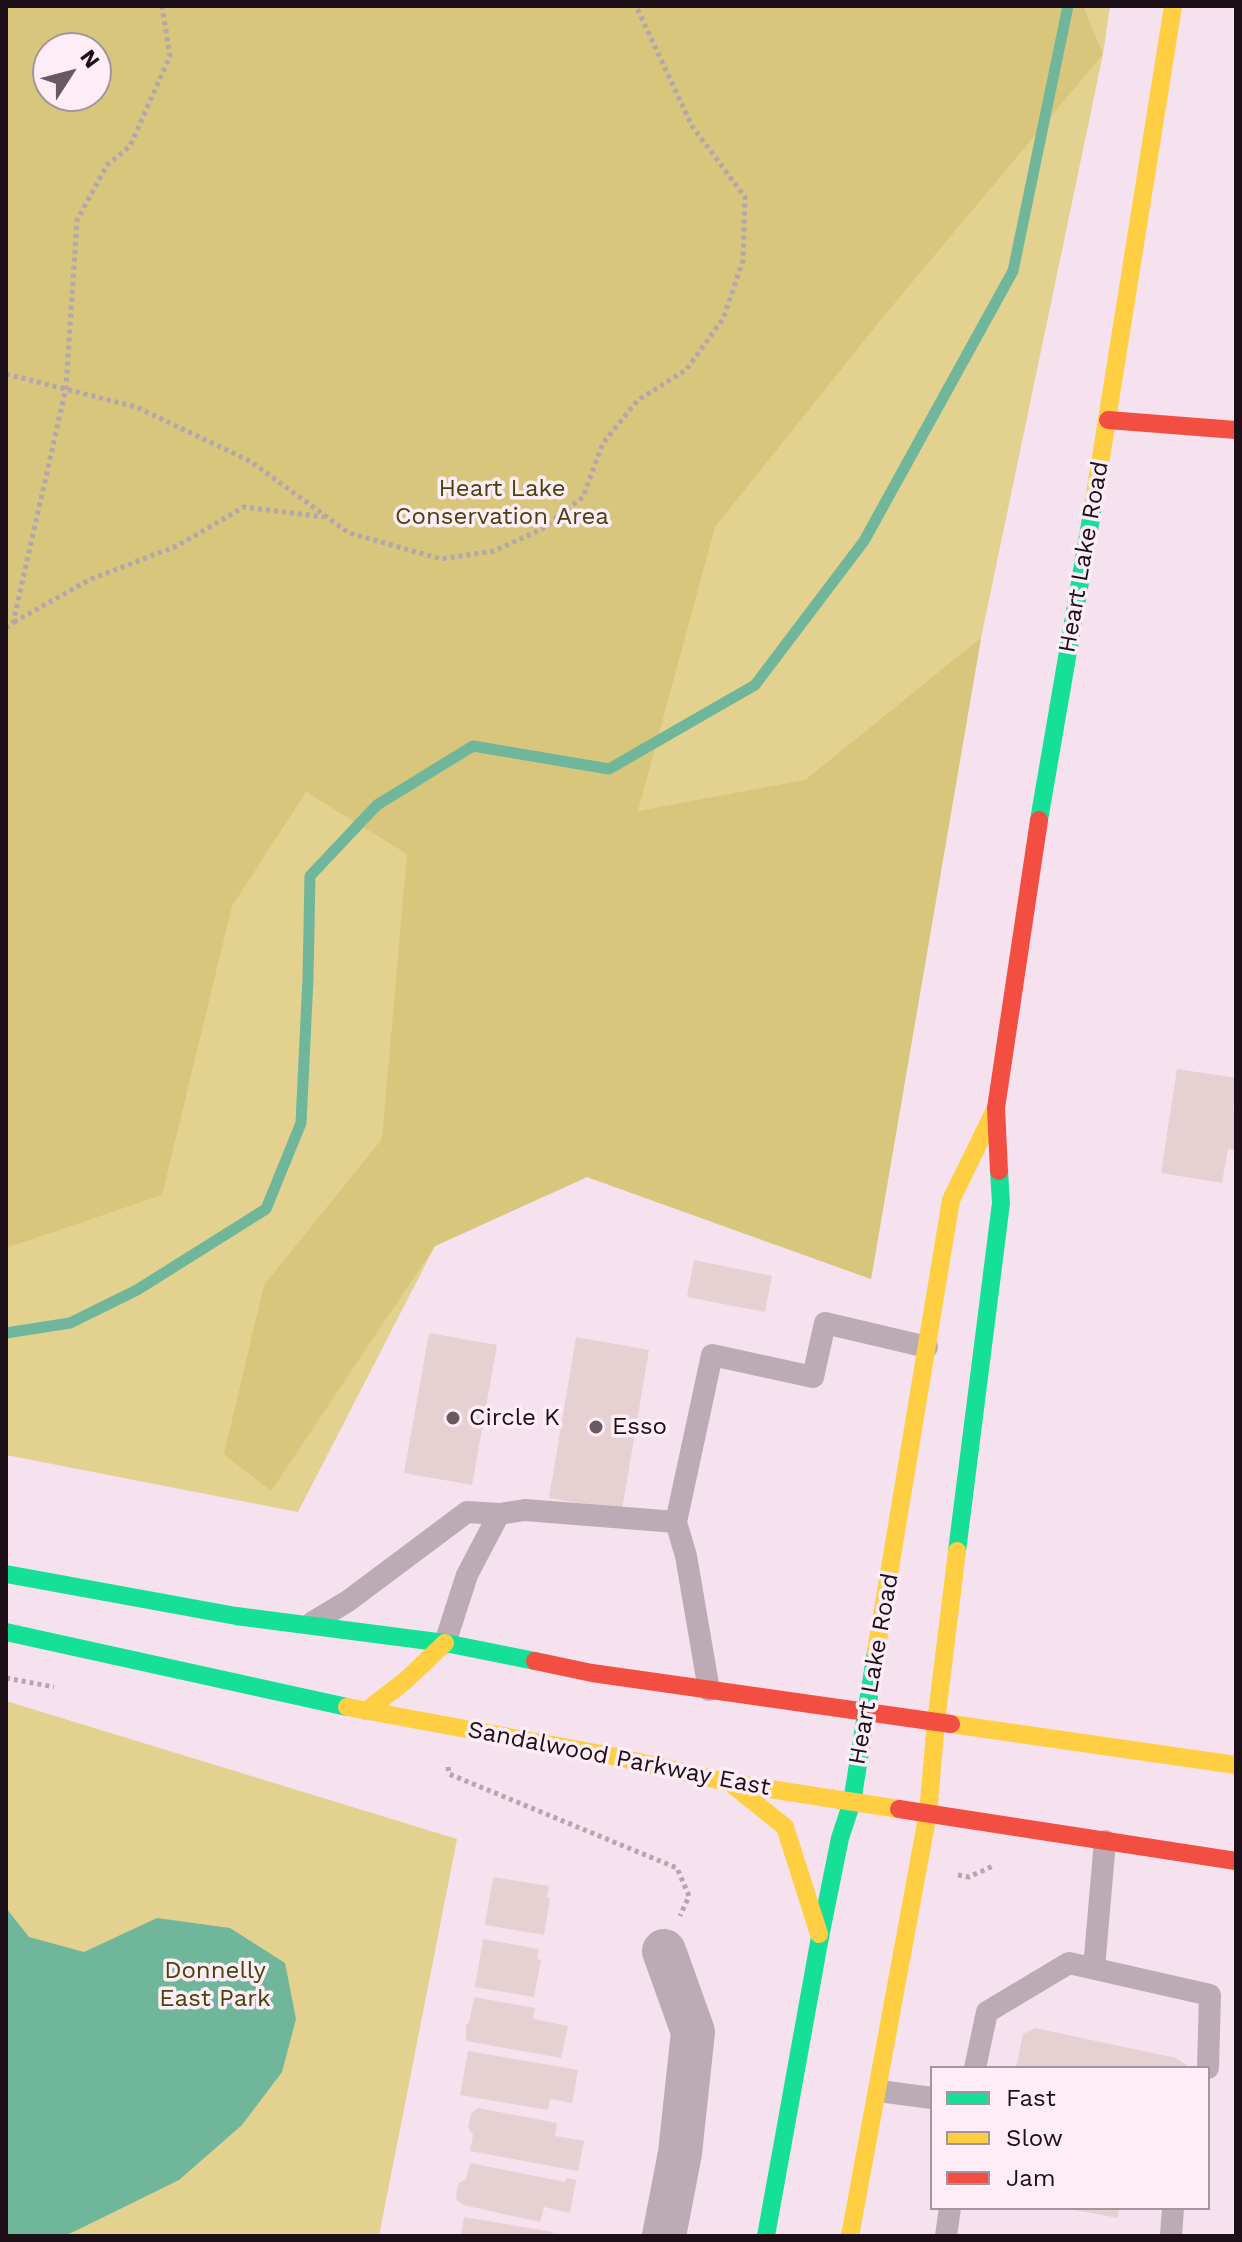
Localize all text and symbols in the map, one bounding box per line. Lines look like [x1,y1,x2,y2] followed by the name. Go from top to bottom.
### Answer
[32,32,112,112] north arrow
[75,45,105,73] text: N
[1053,459,1115,655] street label: Heart Lake Road
[395,475,609,531] park label: Heart Lake Conservation Area
[469,1404,560,1432] place label: Circle K
[444,1409,462,1427] marker: Circle K
[612,1413,667,1441] place label: Esso
[587,1418,605,1436] marker: Esso
[843,1571,905,1767] street label: Heart Lake Road
[465,1716,773,1802] street label: Sandalwood Parkway East
[159,1957,271,2013] park label: Donnelly East Park
[930,2066,1210,2210] legend
[1006,2084,1056,2112] text: Fast
[1006,2124,1063,2152] text: Slow
[1006,2164,1056,2192] text: Jam

